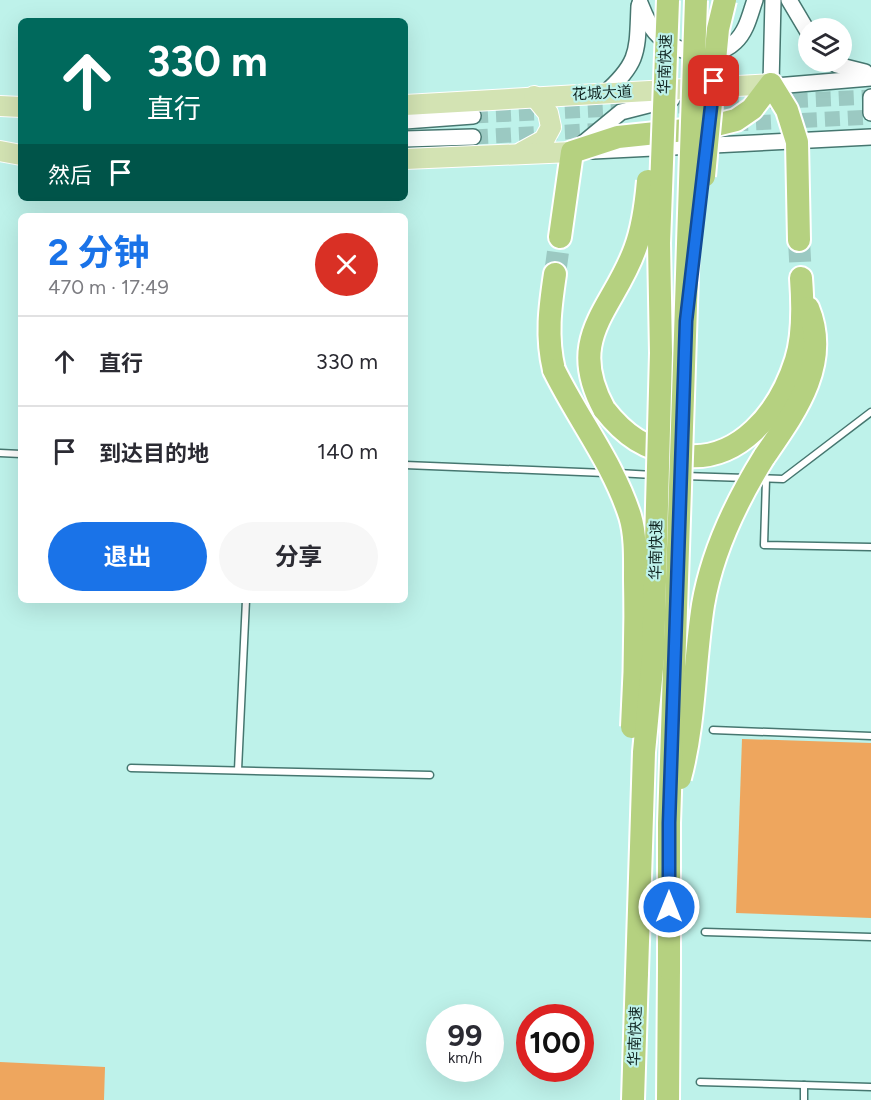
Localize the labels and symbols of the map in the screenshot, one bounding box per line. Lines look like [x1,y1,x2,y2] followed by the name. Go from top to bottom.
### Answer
[655,34,675,94] street label: 华南快速
[688,55,739,106] pin
[572,82,632,104] street label: 花城大道
[646,520,666,580] street label: 华南快速
[637,875,701,939] position arrow
[516,1004,594,1082] speed limit sign: 100
[625,1006,645,1066] street label: 华南快速

